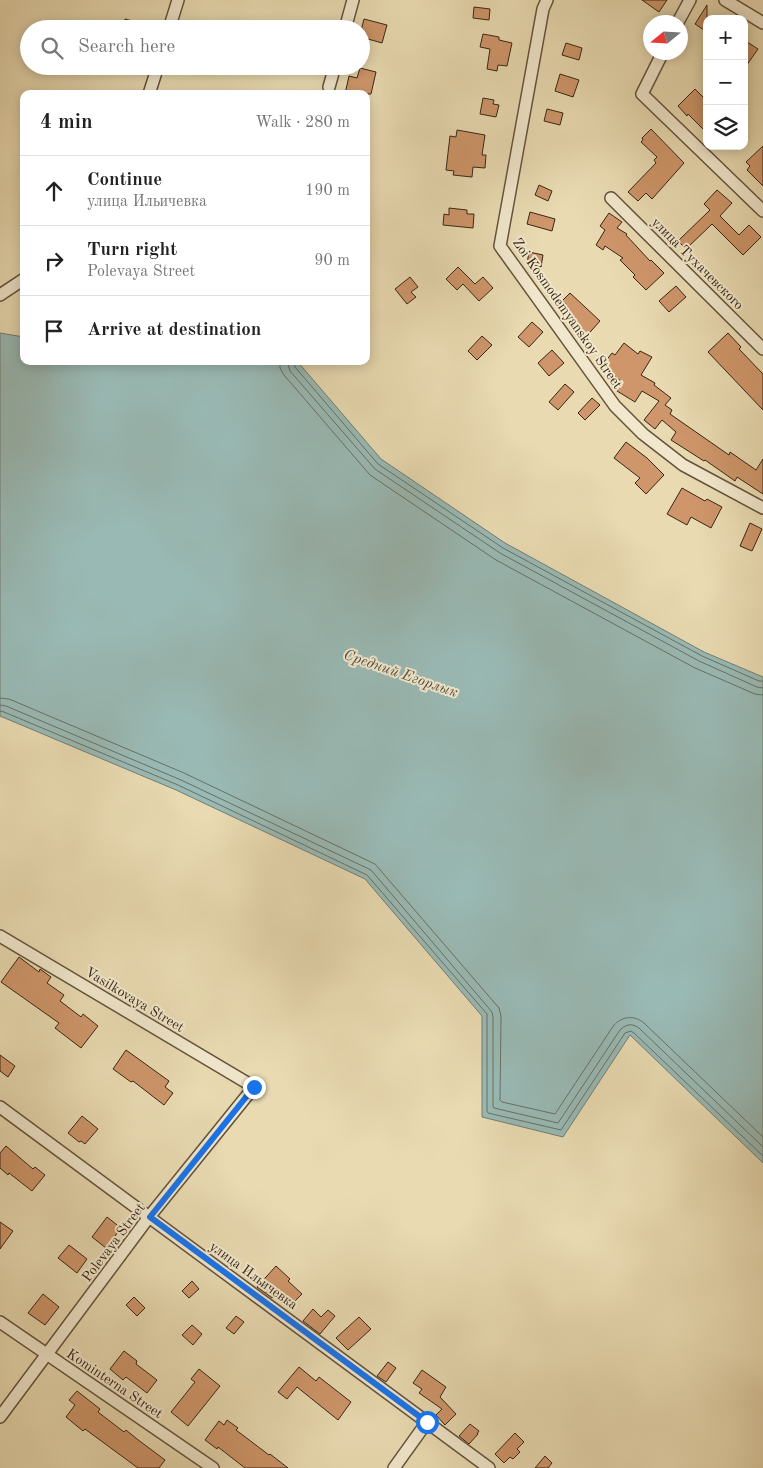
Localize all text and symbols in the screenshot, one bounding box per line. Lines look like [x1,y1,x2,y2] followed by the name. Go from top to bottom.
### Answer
[643,15,688,60] north arrow
[703,15,748,150] map controls
[703,15,748,60] button: +
[20,20,370,75] search box
[38,34,66,62] icon: search
[78,38,175,57] text: Search here
[703,60,748,105] button: −
[703,105,748,150] button: layers
[40,112,93,133] text: 4 min
[255,115,350,131] text: Walk · 280 m
[87,171,162,190] text: Continue
[40,177,68,205] icon: ahead
[305,183,350,199] text: 190 m
[87,194,207,210] text: улица Ильичевка
[649,215,746,312] street label: улица Тухачевского
[510,236,625,392] street label: Zoi Kosmodemyanskoy Street
[87,241,177,260] text: Turn right
[40,247,68,275] icon: right
[314,253,350,269] text: 90 m
[87,264,195,280] text: Polevaya Street
[40,317,68,345] icon: arrive
[87,321,261,340] text: Arrive at destination
[341,648,460,701] water label: Средний Егорлык
[83,965,186,1035] street label: Vasilkovaya Street
[243,1076,266,1099] route end
[80,1201,148,1285] street label: Polevaya Street
[207,1239,300,1312] street label: улица Ильичевка
[64,1347,165,1421] street label: Kominterna Street
[416,1411,439,1434] route start

